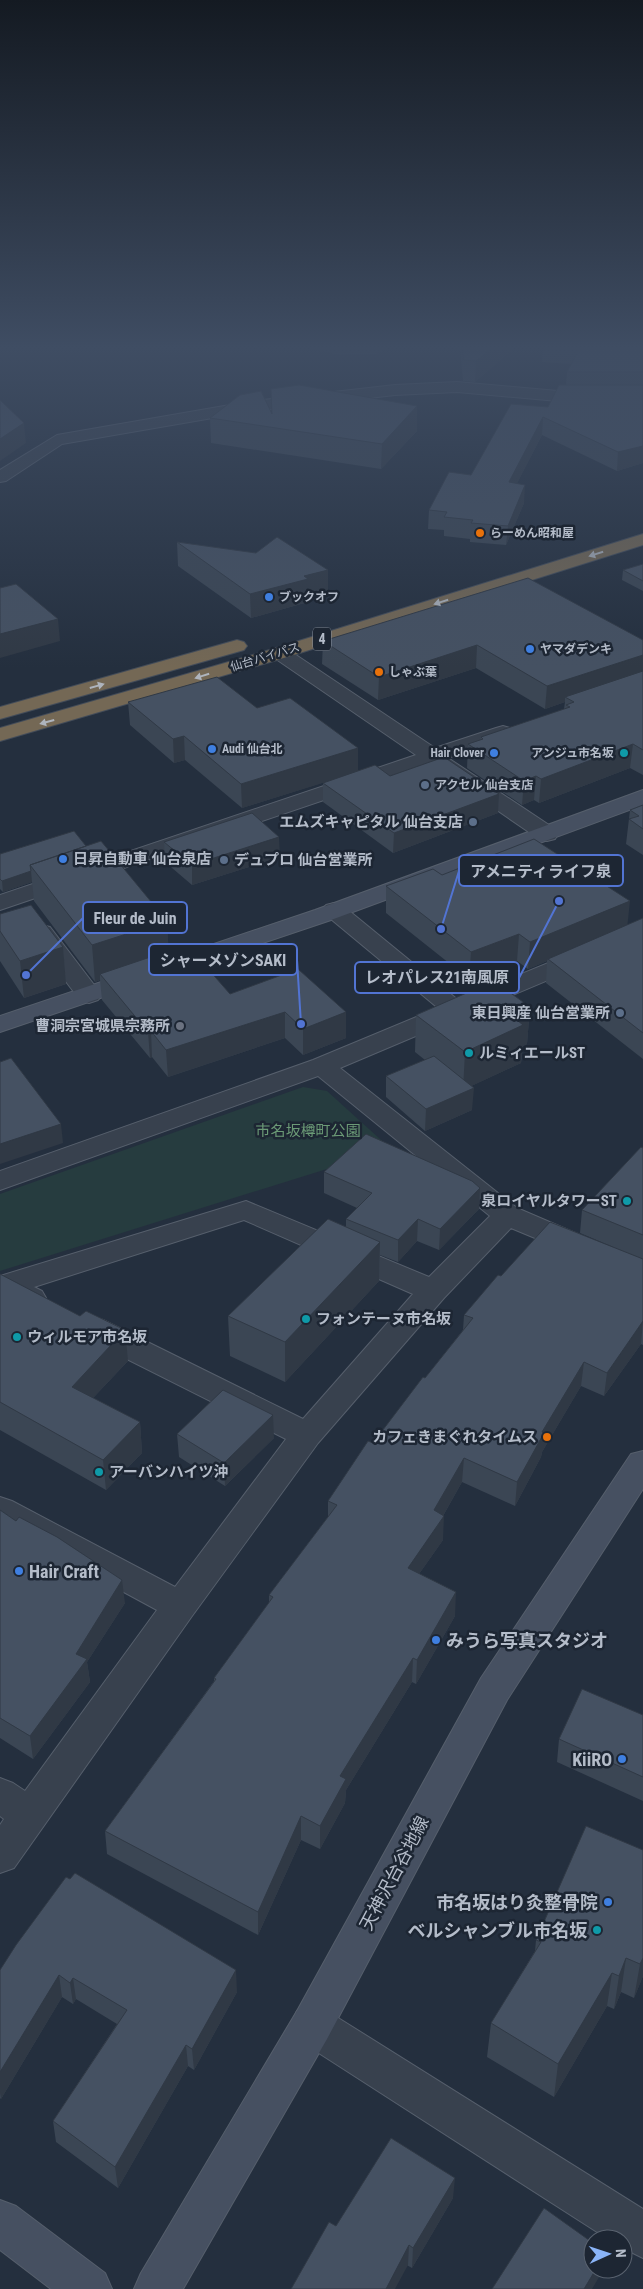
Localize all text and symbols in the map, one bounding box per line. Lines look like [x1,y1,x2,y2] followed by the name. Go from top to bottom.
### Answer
[490,526,574,540] place label: らーめん昭和屋
[474,527,486,539] marker: らーめん昭和屋
[589,551,604,558] one-way arrow
[279,590,339,604] place label: ブックオフ
[263,591,275,603] marker: ブックオフ
[434,599,449,607] one-way arrow
[313,628,331,650] road number: 4
[229,640,301,674] street label: 仙台バイパス
[540,642,612,656] place label: ヤマダデンキ
[524,643,536,655] marker: ヤマダデンキ
[389,665,437,679] place label: しゃぶ葉
[373,666,385,678] marker: しゃぶ葉
[195,672,210,680] one-way arrow
[90,681,105,689] one-way arrow
[39,718,54,726] one-way arrow
[222,742,283,756] place label: Audi 仙台北
[206,743,218,755] marker: Audi 仙台北
[430,746,484,760] place label: Hair Clover
[531,746,614,760] place label: アンジュ市名坂
[488,747,500,759] marker: Hair Clover
[618,747,630,759] marker: アンジュ市名坂
[435,778,533,792] place label: アクセル 仙台支店
[419,779,431,791] marker: アクセル 仙台支店
[280,813,463,831] place label: エムズキャピタル 仙台支店
[467,816,479,828] marker: エムズキャピタル 仙台支店
[73,850,211,868] place label: 日昇自動車 仙台泉店
[234,851,372,869] place label: デュプロ 仙台営業所
[57,853,69,865] marker: 日昇自動車 仙台泉店
[218,854,230,866] marker: デュプロ 仙台営業所
[459,855,623,886] callout: アメニティライフ泉
[470,862,612,881] text: アメニティライフ泉
[83,902,187,933] callout: Fleur de Juin
[93,909,177,928] text: Fleur de Juin
[149,944,297,975] callout: シャーメゾンSAKI
[160,951,286,970] text: シャーメゾンSAKI
[355,962,519,993] callout: レオパレス21南風原
[365,968,509,987] text: レオパレス21南風原
[472,1004,610,1022] place label: 東日興産 仙台営業所
[614,1007,626,1019] marker: 東日興産 仙台営業所
[35,1017,170,1035] place label: 曹洞宗宮城県宗務所
[174,1020,186,1032] marker: 曹洞宗宮城県宗務所
[479,1044,585,1062] place label: ルミィエールST
[463,1047,475,1059] marker: ルミィエールST
[255,1122,361,1140] park label: 市名坂樽町公園
[481,1192,617,1210] place label: 泉ロイヤルタワーST
[621,1195,633,1207] marker: 泉ロイヤルタワーST
[316,1310,451,1328] place label: フォンテーヌ市名坂
[300,1313,312,1325] marker: フォンテーヌ市名坂
[27,1328,147,1346] place label: ウィルモア市名坂
[11,1331,23,1343] marker: ウィルモア市名坂
[372,1428,537,1446] place label: カフェきまぐれタイムス
[541,1431,553,1443] marker: カフェきまぐれタイムス
[109,1463,228,1481] place label: アーバンハイツ沖
[93,1466,105,1478] marker: アーバンハイツ沖
[29,1561,100,1582] place label: Hair Craft
[13,1565,25,1577] marker: Hair Craft
[446,1630,608,1651] place label: みうら写真スタジオ
[430,1634,442,1646] marker: みうら写真スタジオ
[572,1749,612,1770] place label: KiiRO
[616,1753,628,1765] marker: KiiRO
[355,1812,433,1934] street label: 天神沢台谷地線
[436,1892,598,1913] place label: 市名坂はり灸整骨院
[602,1896,614,1908] marker: 市名坂はり灸整骨院
[408,1920,588,1941] place label: ベルシャンブル市名坂
[591,1924,603,1936] marker: ベルシャンブル市名坂
[583,2229,633,2279] north arrow
[613,2249,629,2258] text: N

